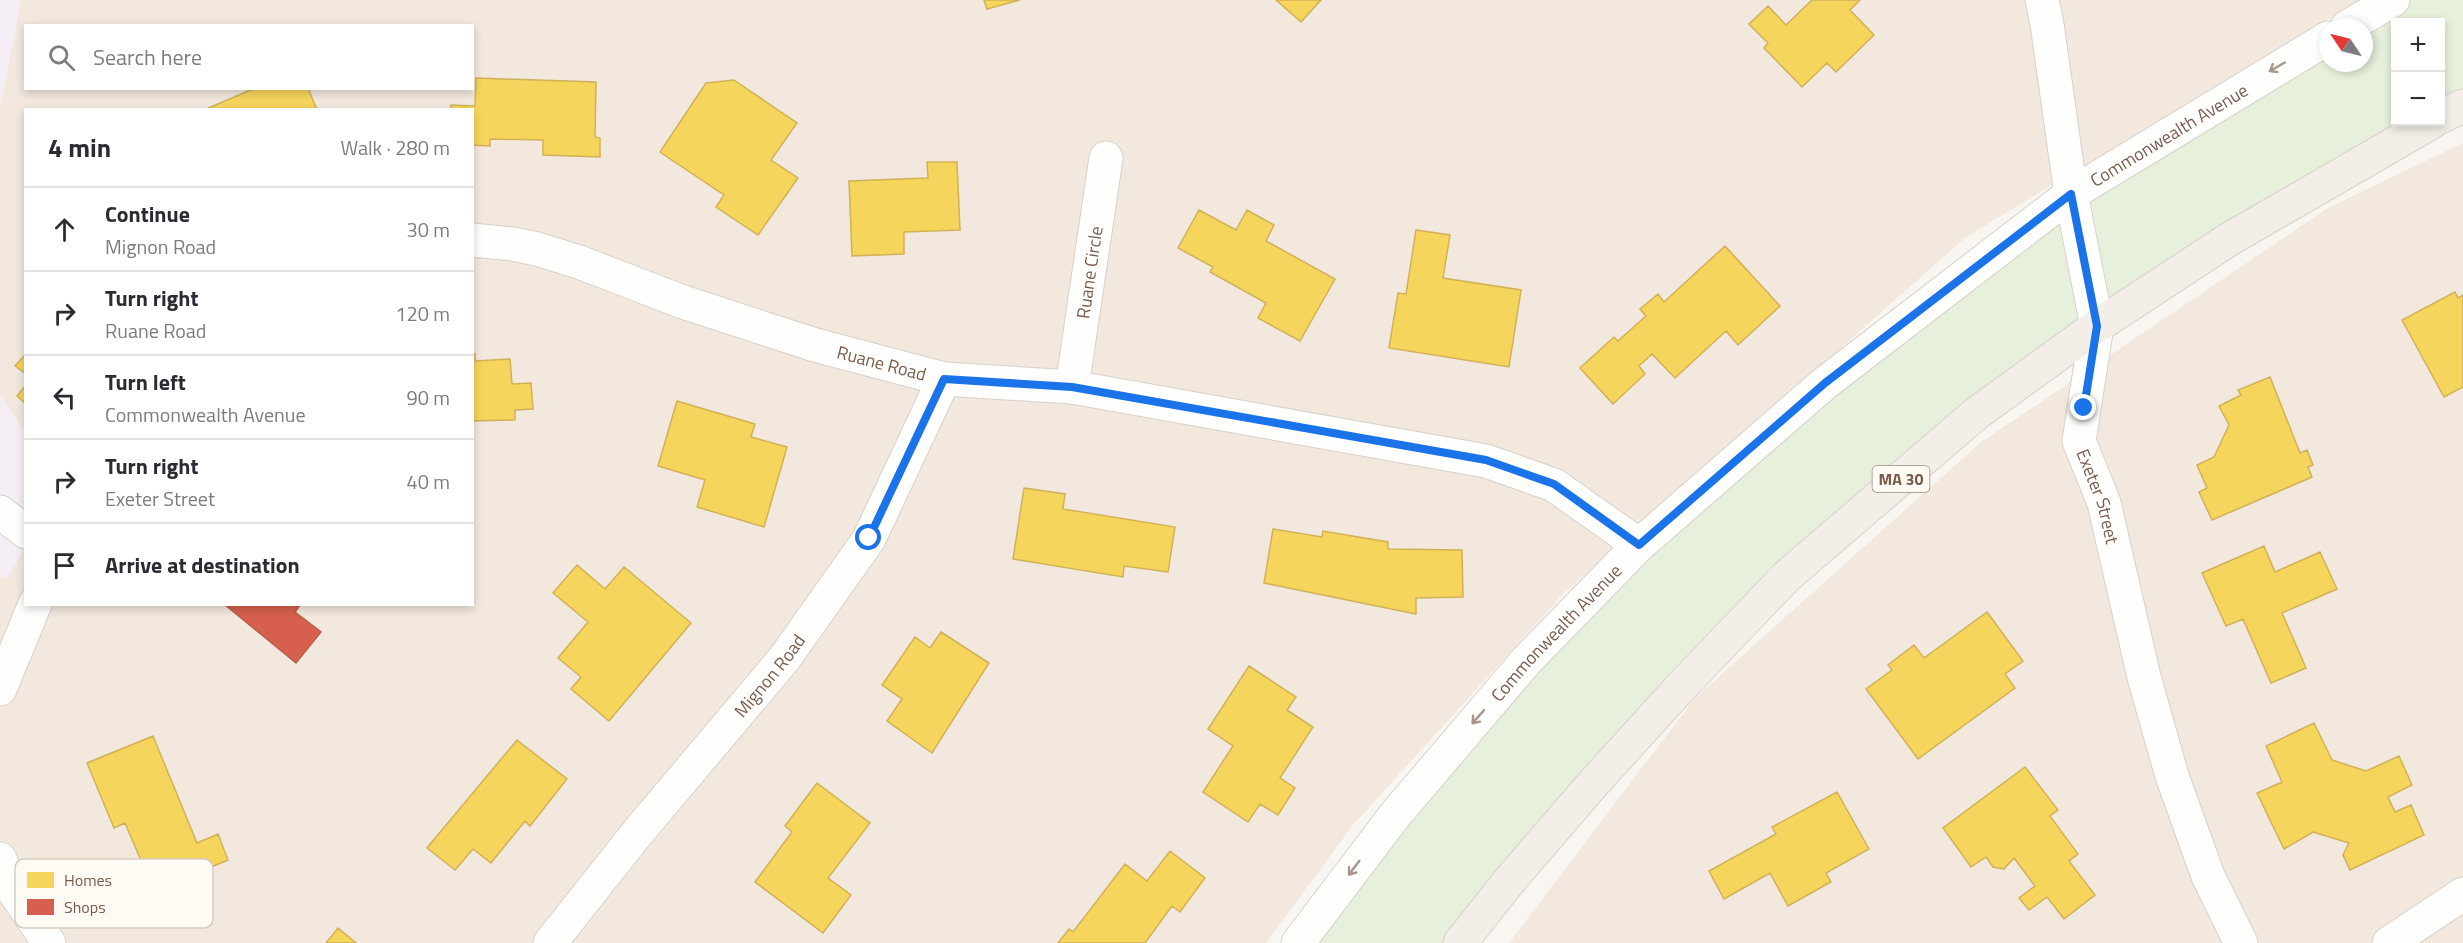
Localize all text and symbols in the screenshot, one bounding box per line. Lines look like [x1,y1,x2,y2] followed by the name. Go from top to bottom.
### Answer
[2319,18,2373,72] north arrow
[2391,18,2445,126] map controls
[2391,18,2445,72] button: +
[24,24,474,90] search box
[93,40,202,74] text: Search here
[45,41,78,74] icon: search
[2269,62,2286,74] one-way arrow
[2391,72,2445,126] button: −
[2085,76,2253,193] street label: Commonwealth Avenue
[48,128,111,167] text: 4 min
[341,132,450,163] text: Walk · 280 m
[105,197,190,231] text: Continue
[48,213,81,246] icon: ahead
[406,214,450,245] text: 30 m
[1069,224,1109,320] street label: Ruane Circle
[105,231,216,262] text: Mignon Road
[105,281,199,315] text: Turn right
[48,297,81,330] icon: right
[395,298,450,329] text: 120 m
[105,315,206,346] text: Ruane Road
[834,338,929,387] street label: Ruane Road
[105,365,186,399] text: Turn left
[48,381,81,414] icon: left
[406,382,450,413] text: 90 m
[2070,394,2096,420] route end
[105,399,305,430] text: Commonwealth Avenue
[2070,445,2127,547] street label: Exeter Street
[105,449,199,483] text: Turn right
[48,465,81,498] icon: right
[406,466,450,497] text: 40 m
[1872,466,1930,492] road number: MA 30
[105,483,215,514] text: Exeter Street
[855,524,881,550] route start
[105,548,300,582] text: Arrive at destination
[48,549,81,582] icon: arrive
[1484,557,1627,707] street label: Commonwealth Avenue
[727,628,811,723] street label: Mignon Road
[1471,709,1485,724] one-way arrow
[15,859,213,928] legend
[1348,860,1361,876] one-way arrow
[64,868,112,892] text: Homes
[64,895,106,919] text: Shops

